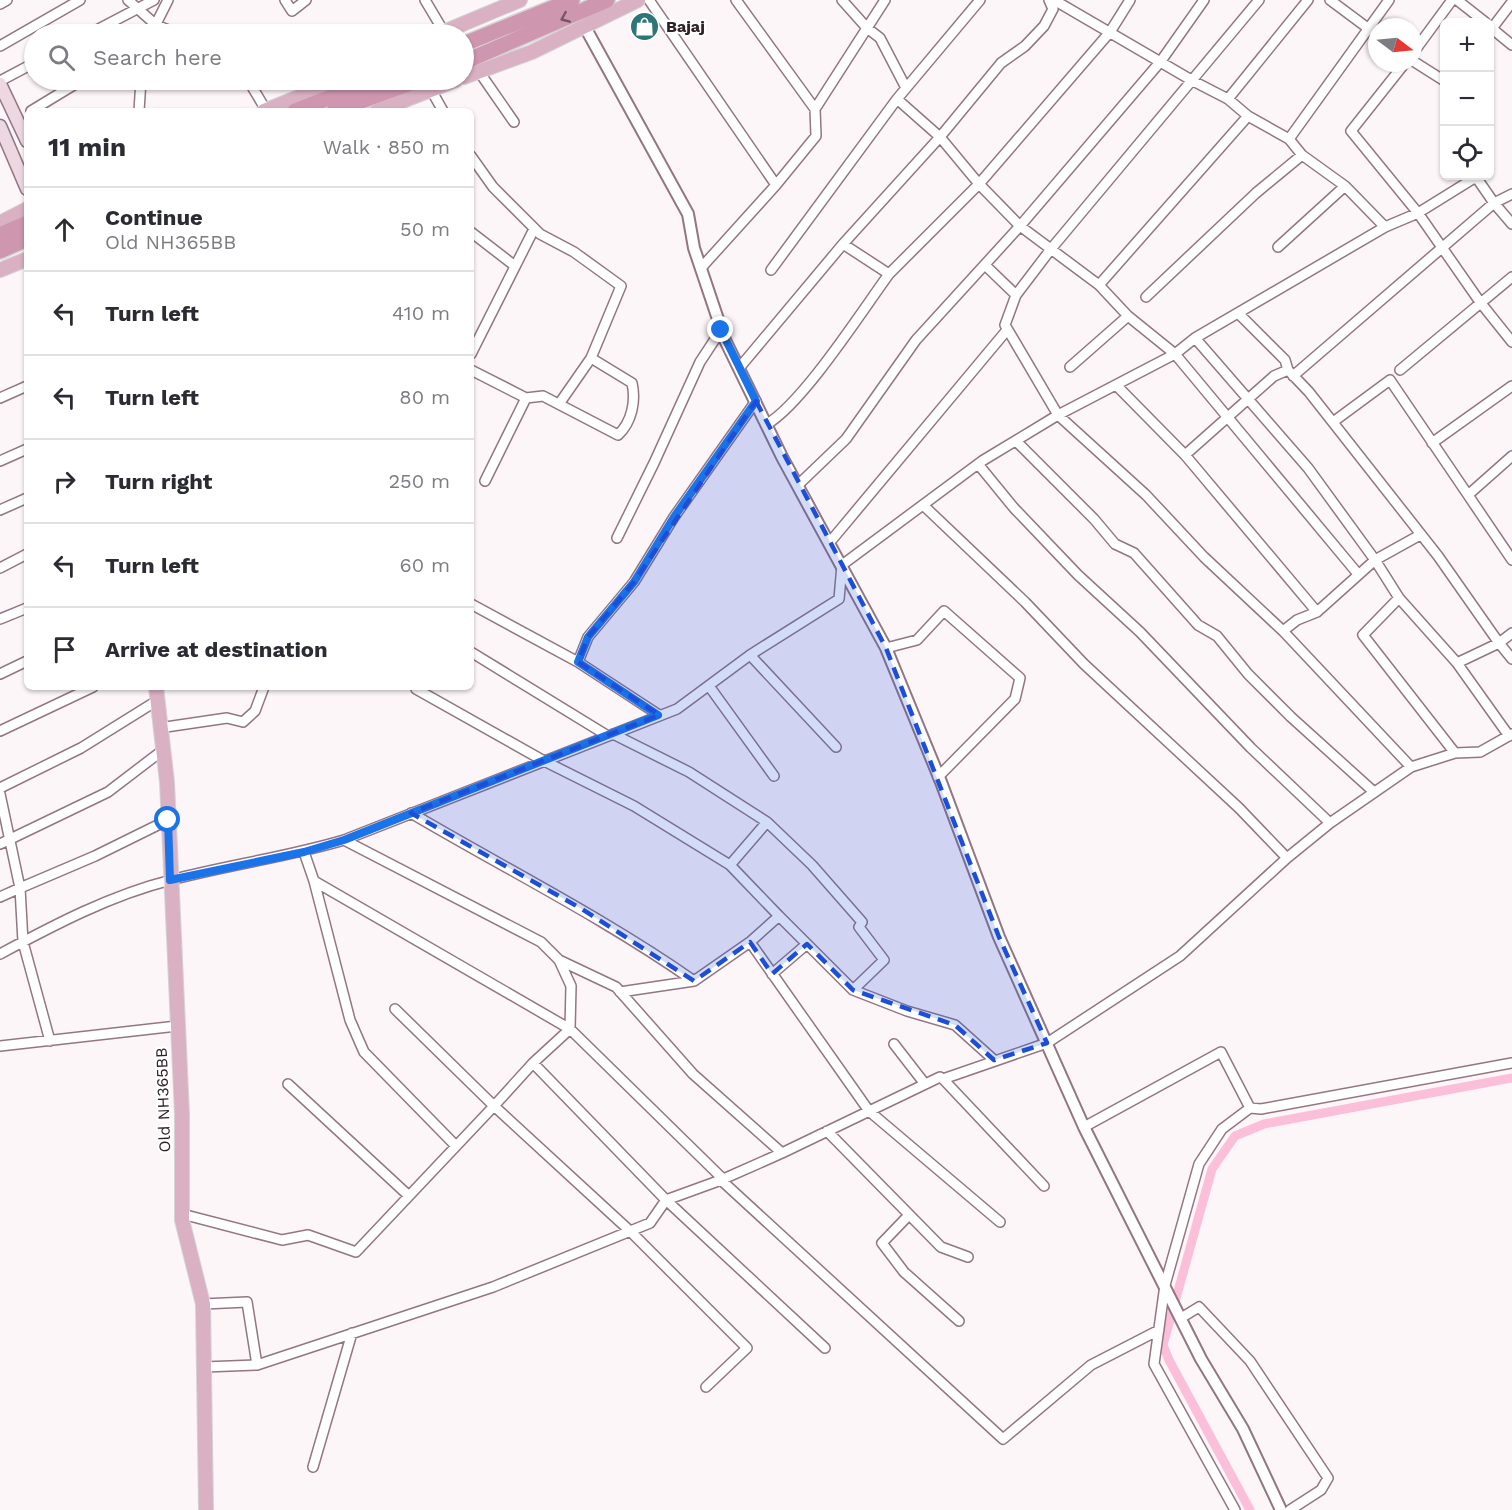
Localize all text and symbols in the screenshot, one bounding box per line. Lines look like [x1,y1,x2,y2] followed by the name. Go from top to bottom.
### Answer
[629,10,661,42] shop icon: Bajaj
[561,11,572,23] one-way arrow
[666,17,705,36] place label: Bajaj
[1368,18,1422,72] north arrow
[1440,18,1494,180] map controls
[1440,18,1494,72] button: +
[24,24,474,90] search box
[45,41,78,74] icon: search
[93,45,222,70] text: Search here
[1440,72,1494,126] button: −
[1440,126,1494,180] button: locate
[48,132,126,162] text: 11 min
[323,135,450,159] text: Walk · 850 m
[105,205,203,230] text: Continue
[48,213,81,246] icon: ahead
[400,217,450,241] text: 50 m
[105,230,236,254] text: Old NH365BB
[48,297,81,330] icon: left
[105,301,199,326] text: Turn left
[392,301,450,325] text: 410 m
[707,316,733,342] route end
[48,381,81,414] icon: left
[105,385,199,410] text: Turn left
[399,385,450,409] text: 80 m
[48,465,81,498] icon: right
[105,469,212,494] text: Turn right
[388,469,450,493] text: 250 m
[48,549,81,582] icon: left
[105,553,199,578] text: Turn left
[400,553,450,577] text: 60 m
[48,633,81,666] icon: arrive
[105,637,328,662] text: Arrive at destination
[154,806,180,832] route start
[152,1047,174,1153] street label: Old NH365BB

